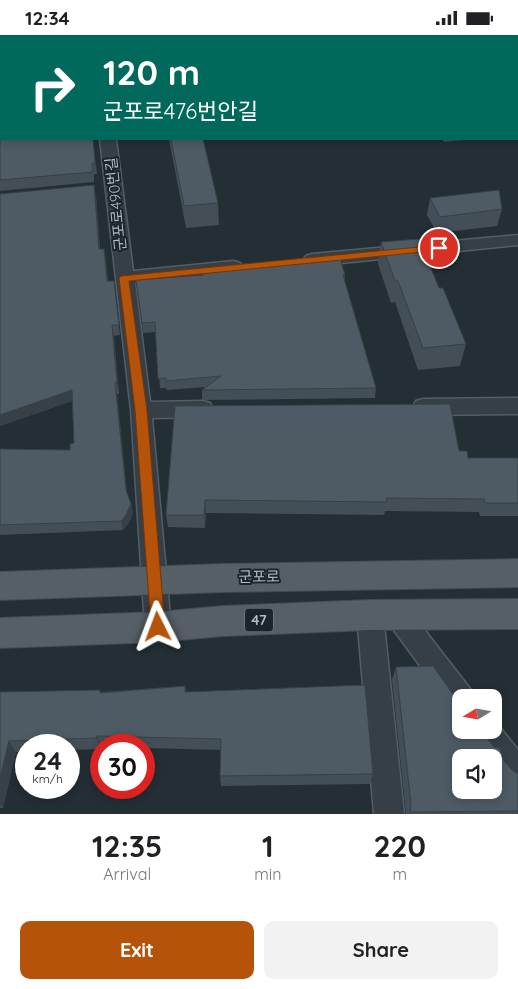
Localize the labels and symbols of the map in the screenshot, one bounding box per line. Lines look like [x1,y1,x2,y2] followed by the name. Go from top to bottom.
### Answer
[101,156,130,252] street label: 군포로490번길
[418,227,460,269] pin
[238,567,280,586] street label: 군포로
[131,600,183,652] position arrow
[245,609,273,631] road number: 47
[452,689,502,739] north arrow
[90,734,155,799] speed limit sign: 30

